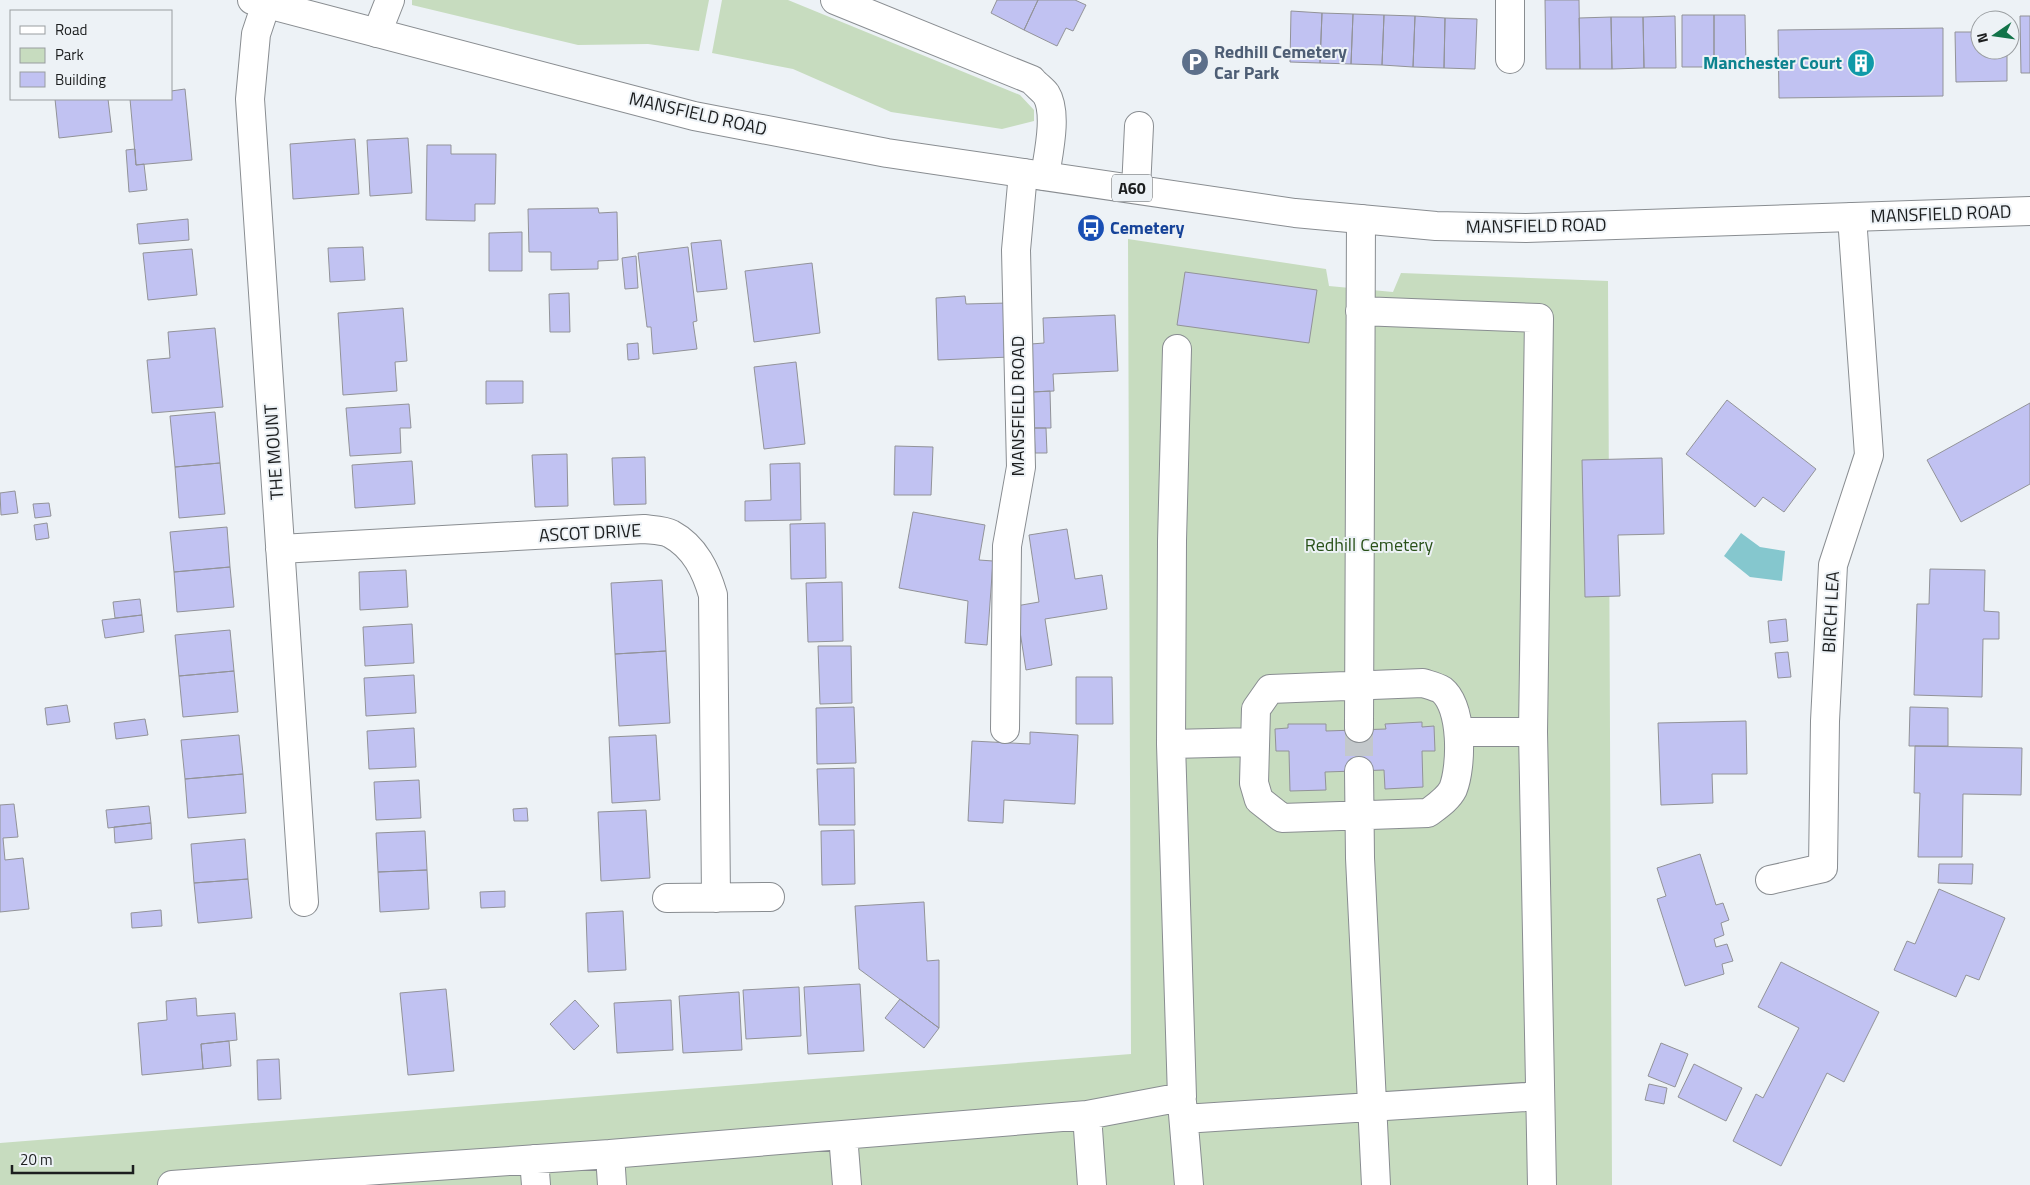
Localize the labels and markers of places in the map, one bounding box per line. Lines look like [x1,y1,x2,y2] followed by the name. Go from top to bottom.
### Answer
[1214,38,1347,86] place label: Redhill Cemetery Car Park
[1180,47,1210,77] parking icon: Redhill Cemetery Car Park
[1846,48,1876,78] building icon: Manchester Court
[1703,49,1842,76] place label: Manchester Court
[1076,213,1106,243] bus stop icon: Cemetery
[1110,214,1185,241] place label: Cemetery

